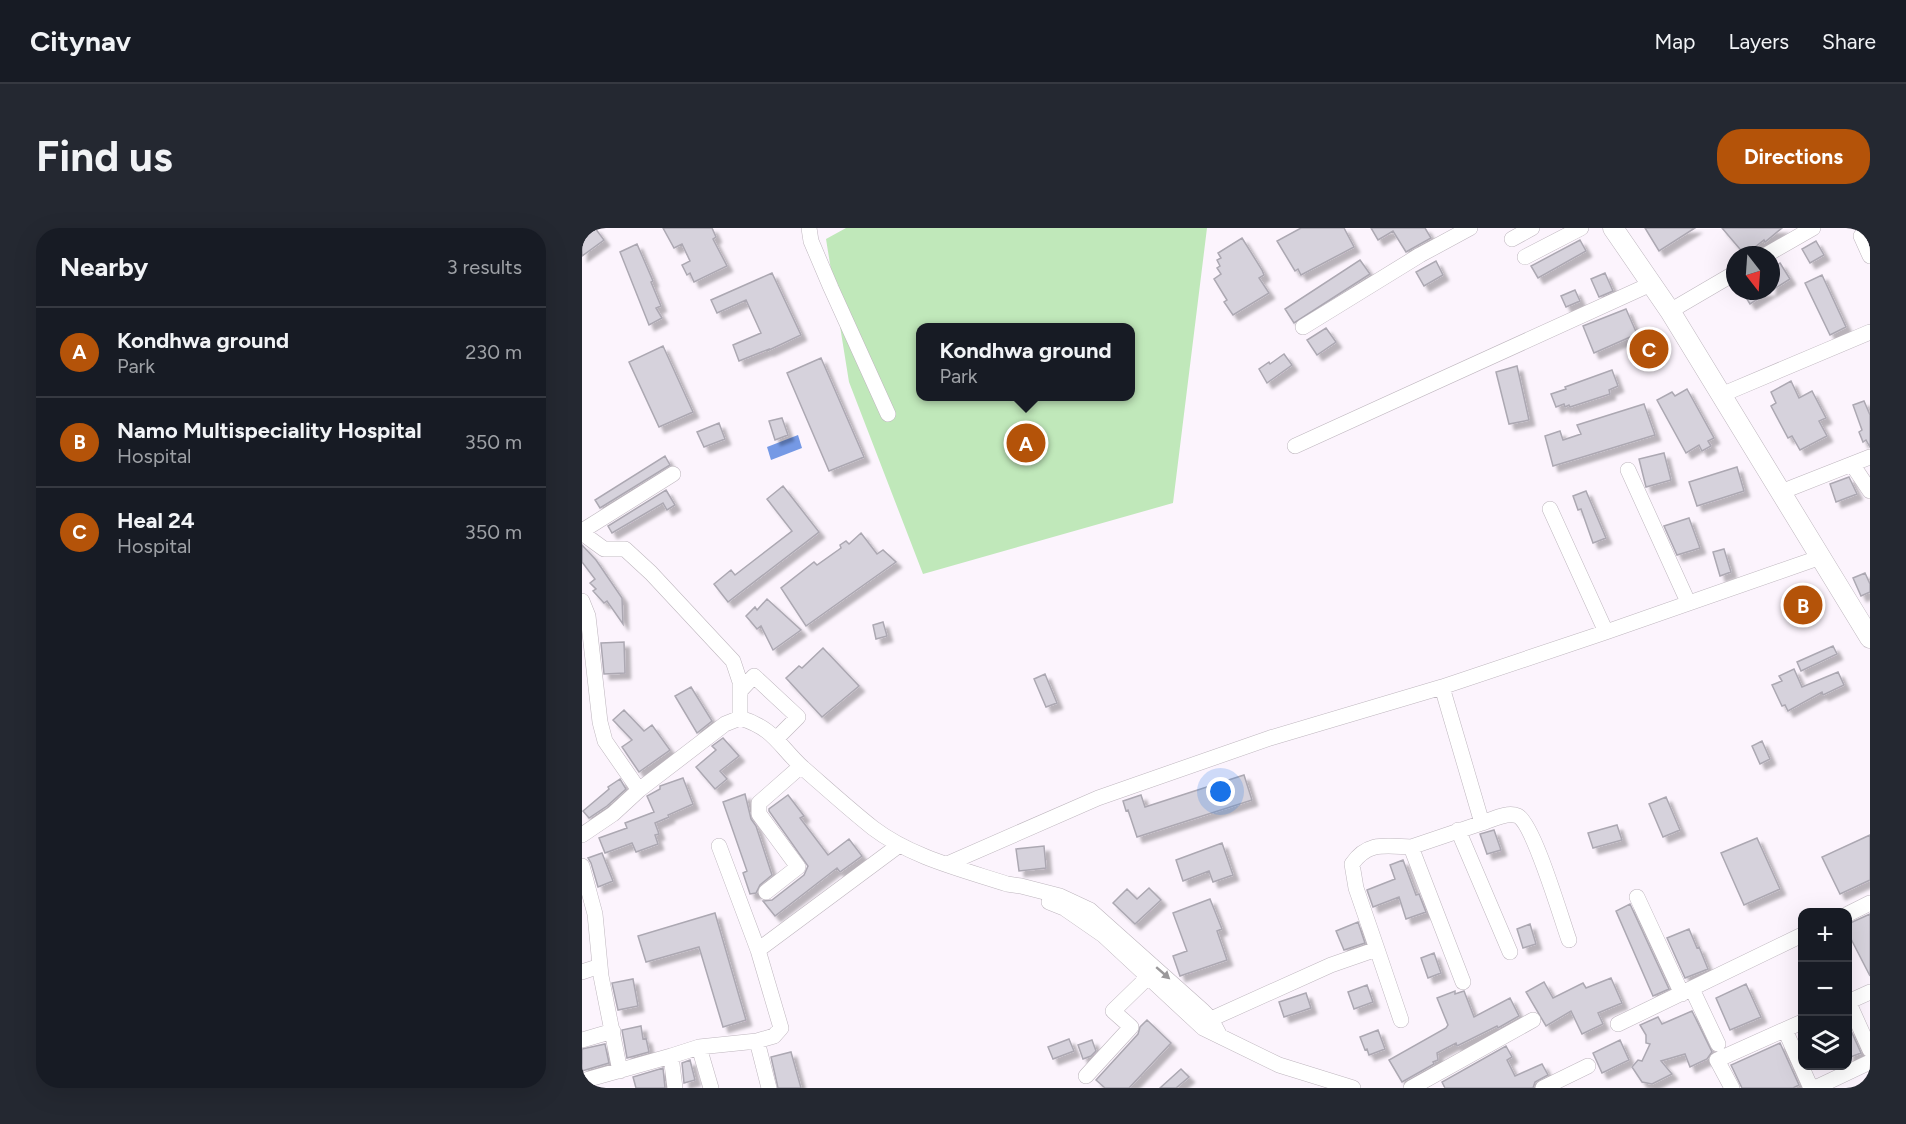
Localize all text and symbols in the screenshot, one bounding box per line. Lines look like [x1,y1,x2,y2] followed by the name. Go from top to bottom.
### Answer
[30,24,131,58] text: Citynav
[1655,29,1695,54] text: Map
[1728,29,1789,54] text: Layers
[1822,29,1876,54] text: Share
[1717,129,1870,184] button: Directions
[36,131,173,182] text: Find us
[1726,246,1780,300] north arrow
[60,251,148,283] text: Nearby
[447,255,522,279] text: 3 results
[916,323,1135,401] popup
[1630,326,1668,372] pin: C
[117,327,289,354] text: Kondhwa ground
[940,337,1112,364] text: Kondhwa ground
[72,340,87,364] text: A
[465,340,522,364] text: 230 m
[117,354,155,378] text: Park
[940,364,978,388] text: Park
[117,417,422,444] text: Namo Multispeciality Hospital
[1006,420,1046,466] pin: A
[73,430,86,454] text: B
[465,430,522,454] text: 350 m
[117,444,192,468] text: Hospital
[117,507,195,534] text: Heal 24
[72,520,87,544] text: C
[465,520,522,544] text: 350 m
[117,534,192,558] text: Hospital
[1784,582,1822,628] pin: B
[1206,777,1235,806] your location
[1798,908,1852,1070] map controls
[1798,908,1852,962] button: +
[1798,962,1852,1016] button: −
[1155,966,1170,979] one-way arrow
[1798,1016,1852,1070] button: layers

